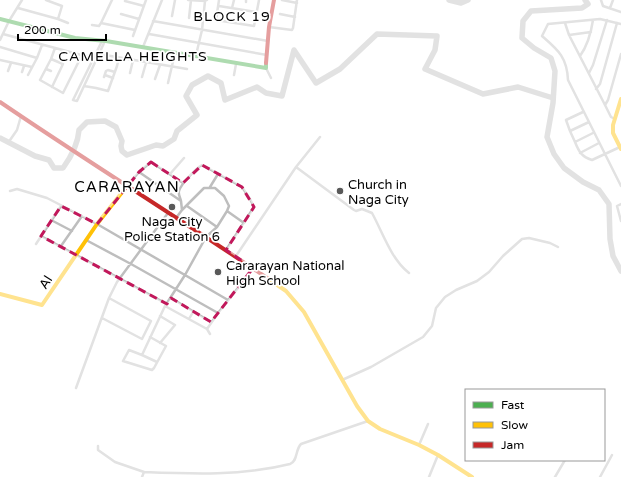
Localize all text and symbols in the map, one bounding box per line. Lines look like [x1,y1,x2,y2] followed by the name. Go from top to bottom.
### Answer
[193,8,271,25] district label: BLOCK 19
[18,16,106,42] scale bar
[24,23,61,37] text: 200 m
[58,48,208,65] district label: CAMELLA HEIGHTS
[348,177,409,208] place label: Church in Naga City
[74,178,180,196] district label: CARARAYAN
[335,186,345,196] marker: Church in Naga City
[167,202,177,212] marker: Naga City Police Station 6
[124,214,220,245] place label: Naga City Police Station 6
[226,258,344,289] place label: Cararayan National High School
[213,267,223,277] marker: Cararayan National High School
[36,273,56,292] street label: Al
[465,389,605,461] legend
[501,398,525,412] text: Fast
[501,418,528,432] text: Slow
[501,438,524,452] text: Jam

